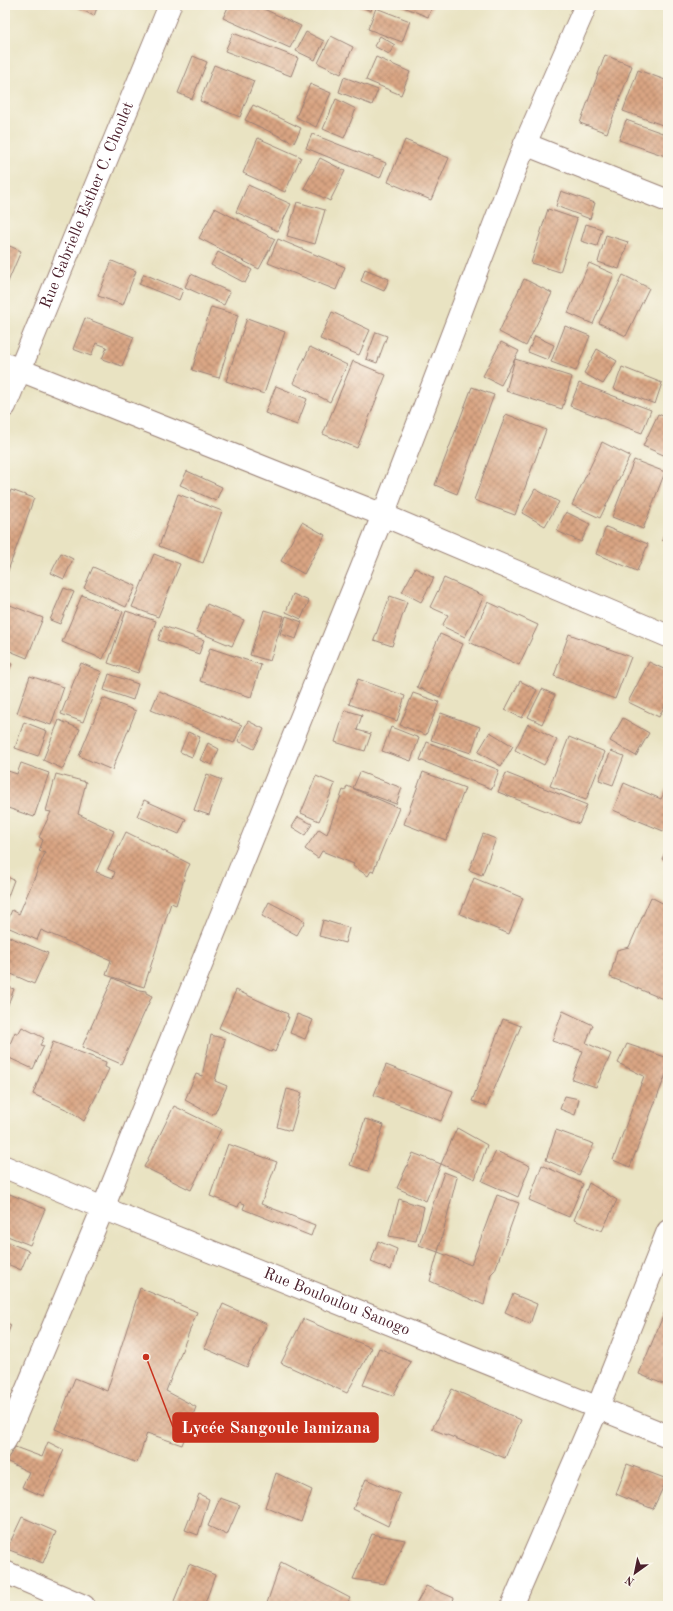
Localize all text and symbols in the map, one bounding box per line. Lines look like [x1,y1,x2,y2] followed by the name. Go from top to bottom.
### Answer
[38,99,137,311] street label: Rue Gabrielle Esther C. Choulet
[261,1266,412,1339] street label: Rue Bouloulou Sanogo
[173,1413,378,1442] callout: Lycée Sangoule lamizana
[181,1420,371,1437] text: Lycée Sangoule lamizana
[615,1553,655,1593] north arrow
[623,1573,637,1587] text: N

